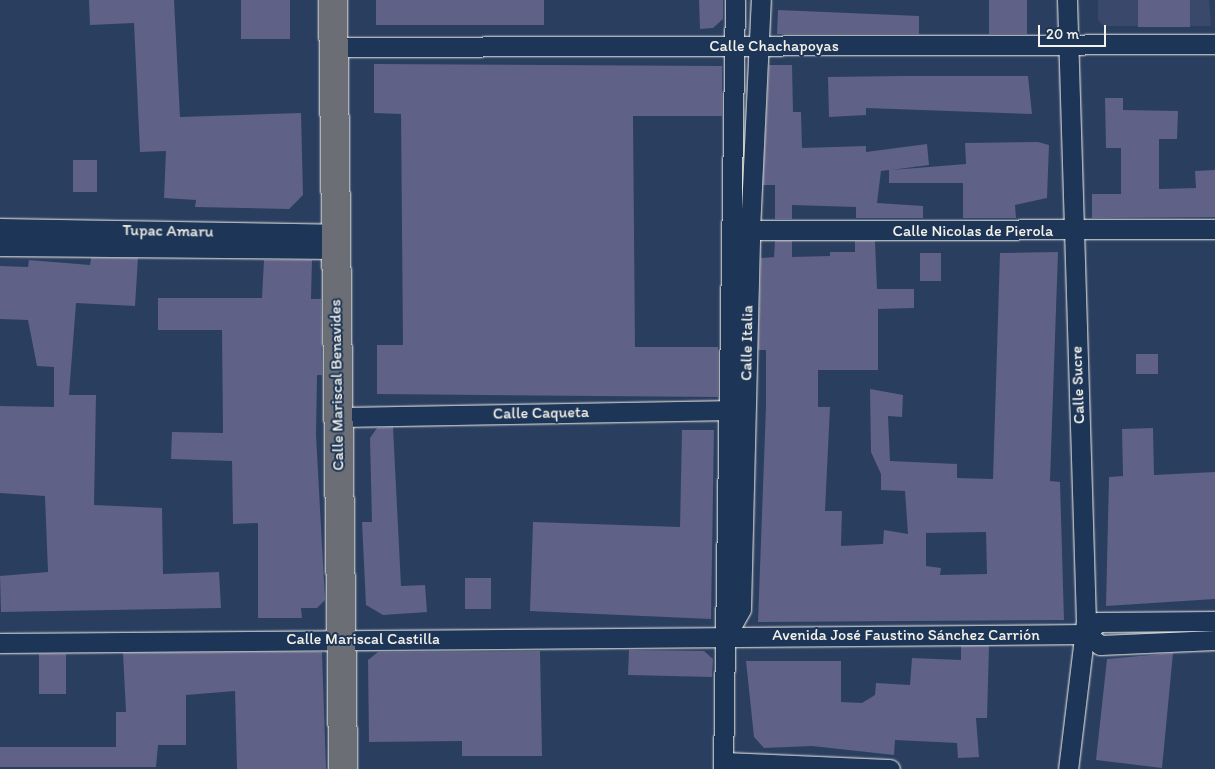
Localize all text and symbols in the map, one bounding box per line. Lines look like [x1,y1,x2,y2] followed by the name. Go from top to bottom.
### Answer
[1040,15,1108,47] scale bar
[1046,25,1079,43] text: 20 m
[709,36,839,56] street label: Calle Chachapoyas
[122,221,214,241] street label: Tupac Amaru
[892,221,1054,241] street label: Calle Nicolas de Pierola
[326,299,348,471] street label: Calle Mariscal Benavides
[737,305,757,381] street label: Calle Italia
[1067,346,1089,424] street label: Calle Sucre
[493,403,589,423] street label: Calle Caqueta
[772,625,1040,645] street label: Avenida José Faustino Sánchez Carrión
[286,629,440,649] street label: Calle Mariscal Castilla

